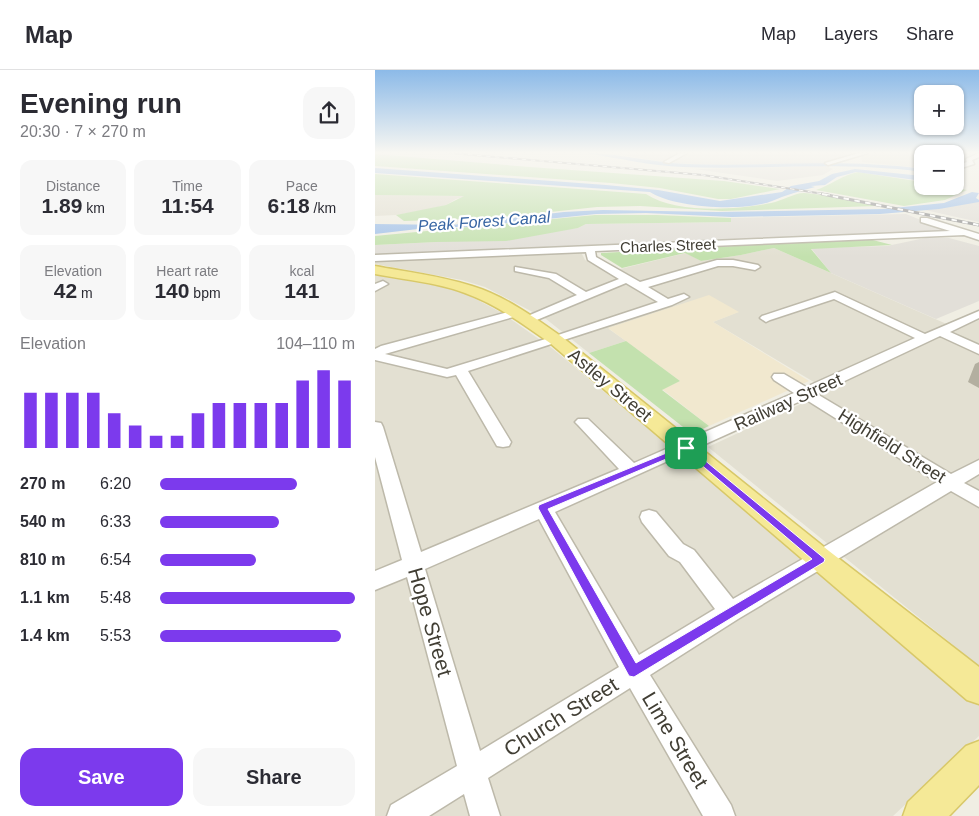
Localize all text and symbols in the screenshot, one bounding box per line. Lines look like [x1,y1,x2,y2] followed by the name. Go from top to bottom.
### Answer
[25,21,73,48] text: Map
[761,24,796,44] text: Map
[824,24,878,44] text: Layers
[906,24,954,44] text: Share
[914,85,964,195] map controls
[914,85,964,135] button: +
[303,87,355,139] button: share
[20,88,182,119] text: Evening run
[20,123,146,140] text: 20:30 · 7 × 270 m
[914,145,964,195] button: −
[46,178,100,194] text: Distance
[172,178,203,194] text: Time
[286,178,318,194] text: Pace
[41,194,82,217] text: 1.89
[161,194,214,217] text: 11:54
[268,194,310,217] text: 6:18
[82,200,105,216] text: km
[310,200,336,216] text: /km
[417,208,551,235] water label: Peak Forest Canal
[620,235,717,256] street label: Charles Street
[44,263,102,279] text: Elevation
[156,263,219,279] text: Heart rate
[289,263,314,279] text: kcal
[54,279,77,302] text: 42
[154,279,189,302] text: 140
[284,279,319,302] text: 141
[77,285,93,301] text: m
[189,285,221,301] text: bpm
[20,335,86,352] text: Elevation
[276,335,355,352] text: 104–110 m
[564,345,656,425] street label: Astley Street
[731,369,845,435] street label: Railway Street
[835,405,949,487] street label: Highfield Street
[665,427,707,469] pin
[672,434,700,462] icon: arrive
[20,475,65,492] text: 270 m
[100,475,131,492] text: 6:20
[20,513,65,530] text: 540 m
[100,513,131,530] text: 6:33
[20,551,65,568] text: 810 m
[100,551,131,568] text: 6:54
[404,565,457,679] street label: Hope Street
[20,589,70,606] text: 1.1 km
[100,589,131,606] text: 5:48
[20,627,70,644] text: 1.4 km
[100,627,131,644] text: 5:53
[500,672,622,761] street label: Church Street
[638,688,713,792] street label: Lime Street
[20,748,183,806] button: Save
[193,748,355,806] button: Share

